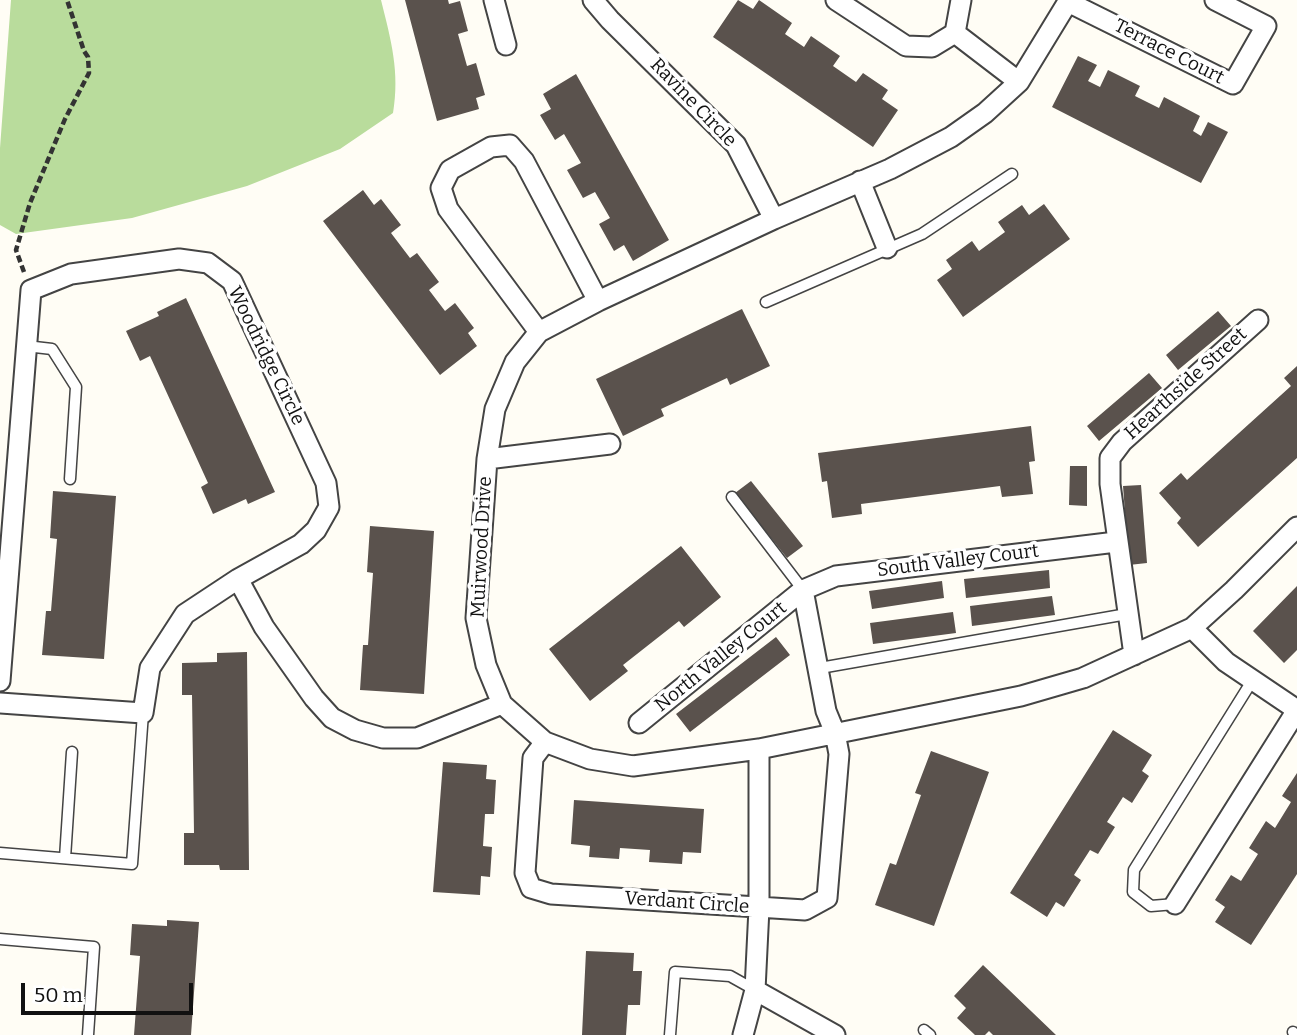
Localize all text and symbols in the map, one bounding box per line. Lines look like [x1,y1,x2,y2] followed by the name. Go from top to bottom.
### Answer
[1110,15,1228,89] street label: Terrace Court
[645,54,741,152] street label: Ravine Circle
[223,283,309,429] street label: Woodridge Circle
[1120,323,1252,445] street label: Hearthside Street
[467,476,497,618] street label: Muirwood Drive
[876,540,1040,582] street label: South Valley Court
[651,597,791,717] street label: North Valley Court
[624,887,750,919] street label: Verdant Circle
[24,968,196,1012] scale bar
[34,982,83,1008] text: 50 m

